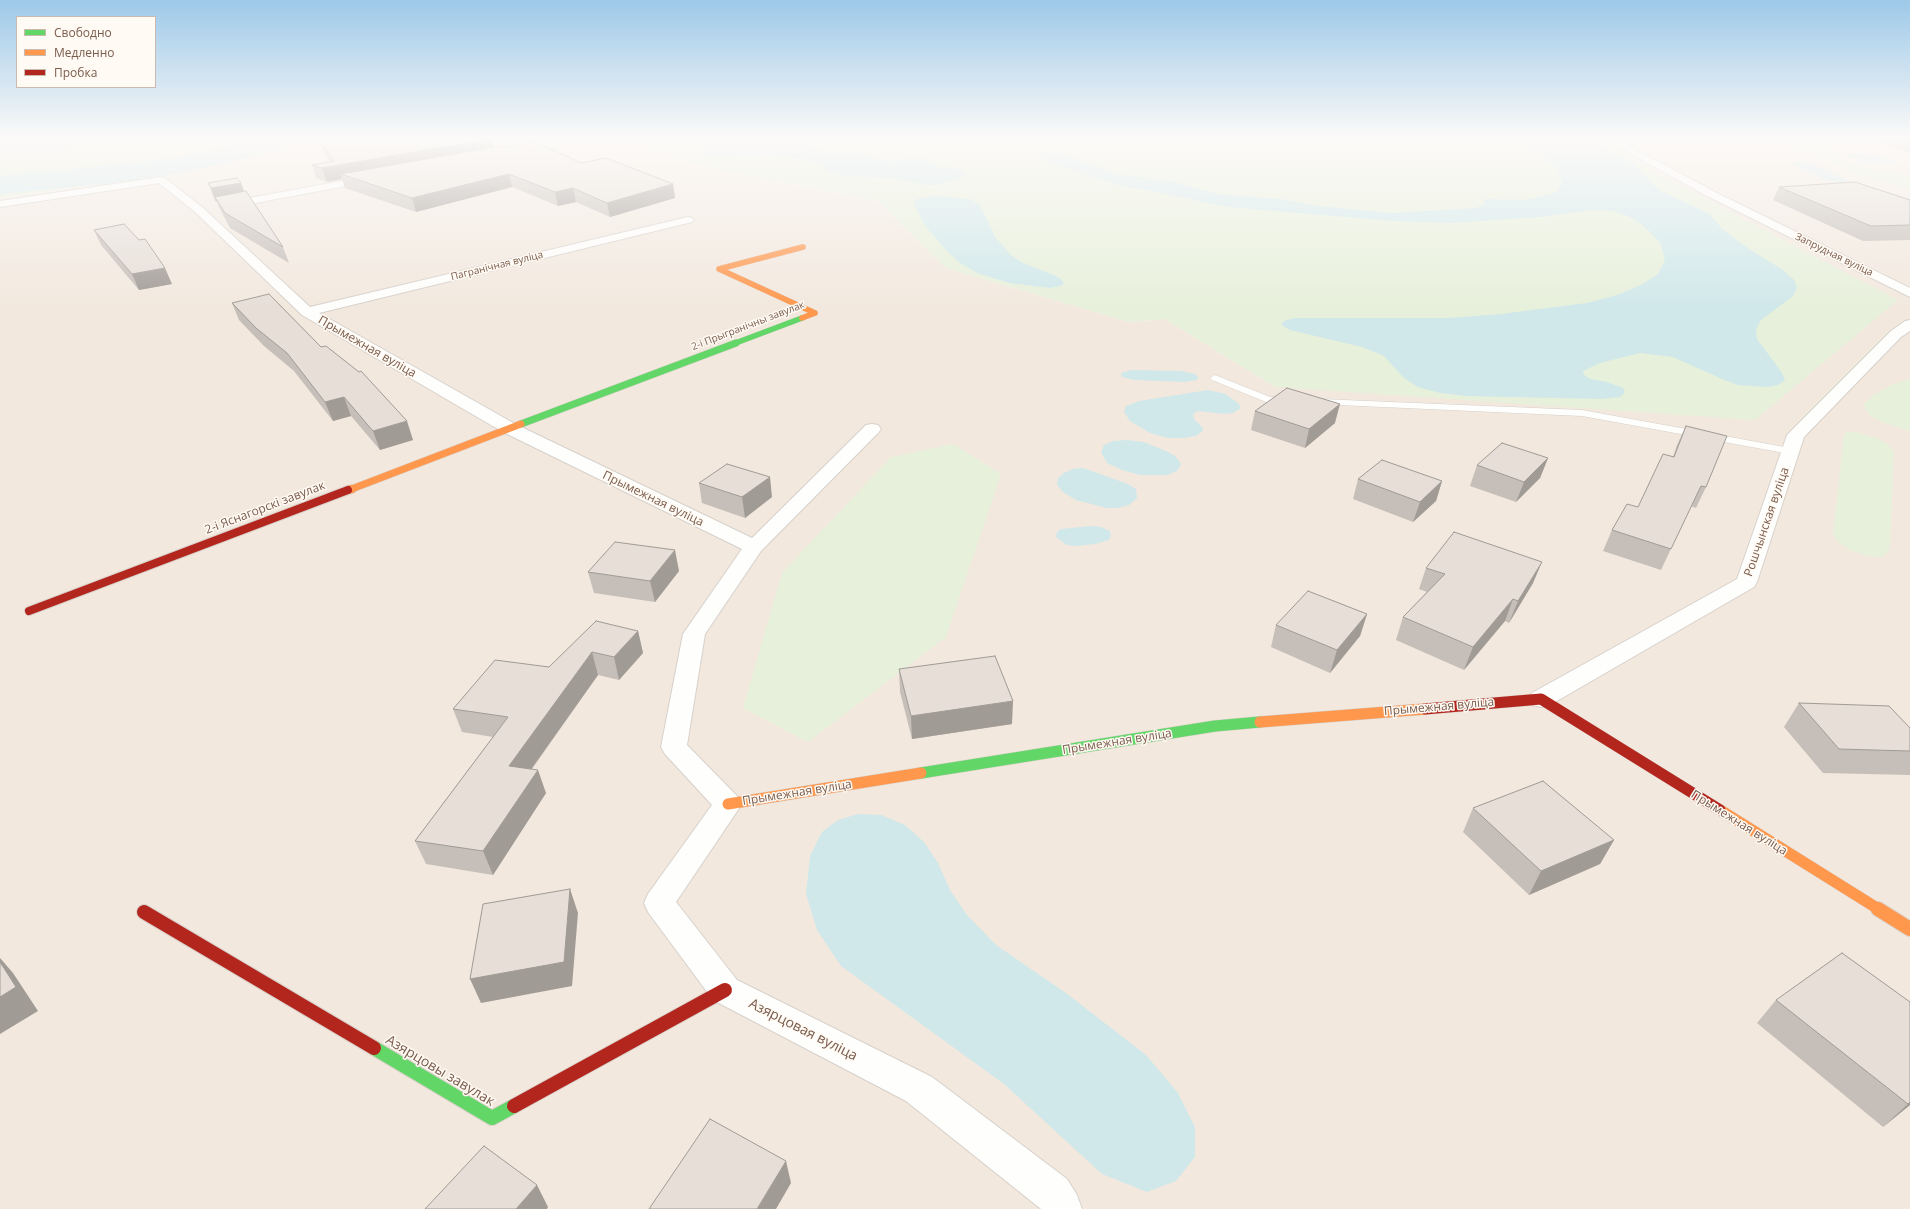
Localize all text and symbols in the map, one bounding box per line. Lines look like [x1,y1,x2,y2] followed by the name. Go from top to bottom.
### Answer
[16,16,156,88] legend
[54,24,112,41] text: Свободно
[54,44,114,61] text: Медленно
[54,64,97,81] text: Пробка
[1793,231,1875,279] street label: Запрудная вуліца
[450,249,544,283] street label: Пагранічная вуліца
[690,299,806,353] street label: 2-і Прыгранічны завулак
[315,313,419,381] street label: Прымежная вуліца
[1742,465,1792,579] street label: Рошчынская вуліца
[600,468,706,530] street label: Прымежная вуліца
[203,478,327,538] street label: 2-і Яснагорскі завулак
[1383,695,1495,719] street label: Прымежная вуліца
[1061,726,1173,758] street label: Прымежная вуліца
[741,777,853,809] street label: Прымежная вуліца
[1688,788,1790,858] street label: Прымежная вуліца
[746,995,860,1065] street label: Азярцовая вуліца
[382,1032,498,1110] street label: Азярцовы завулак

